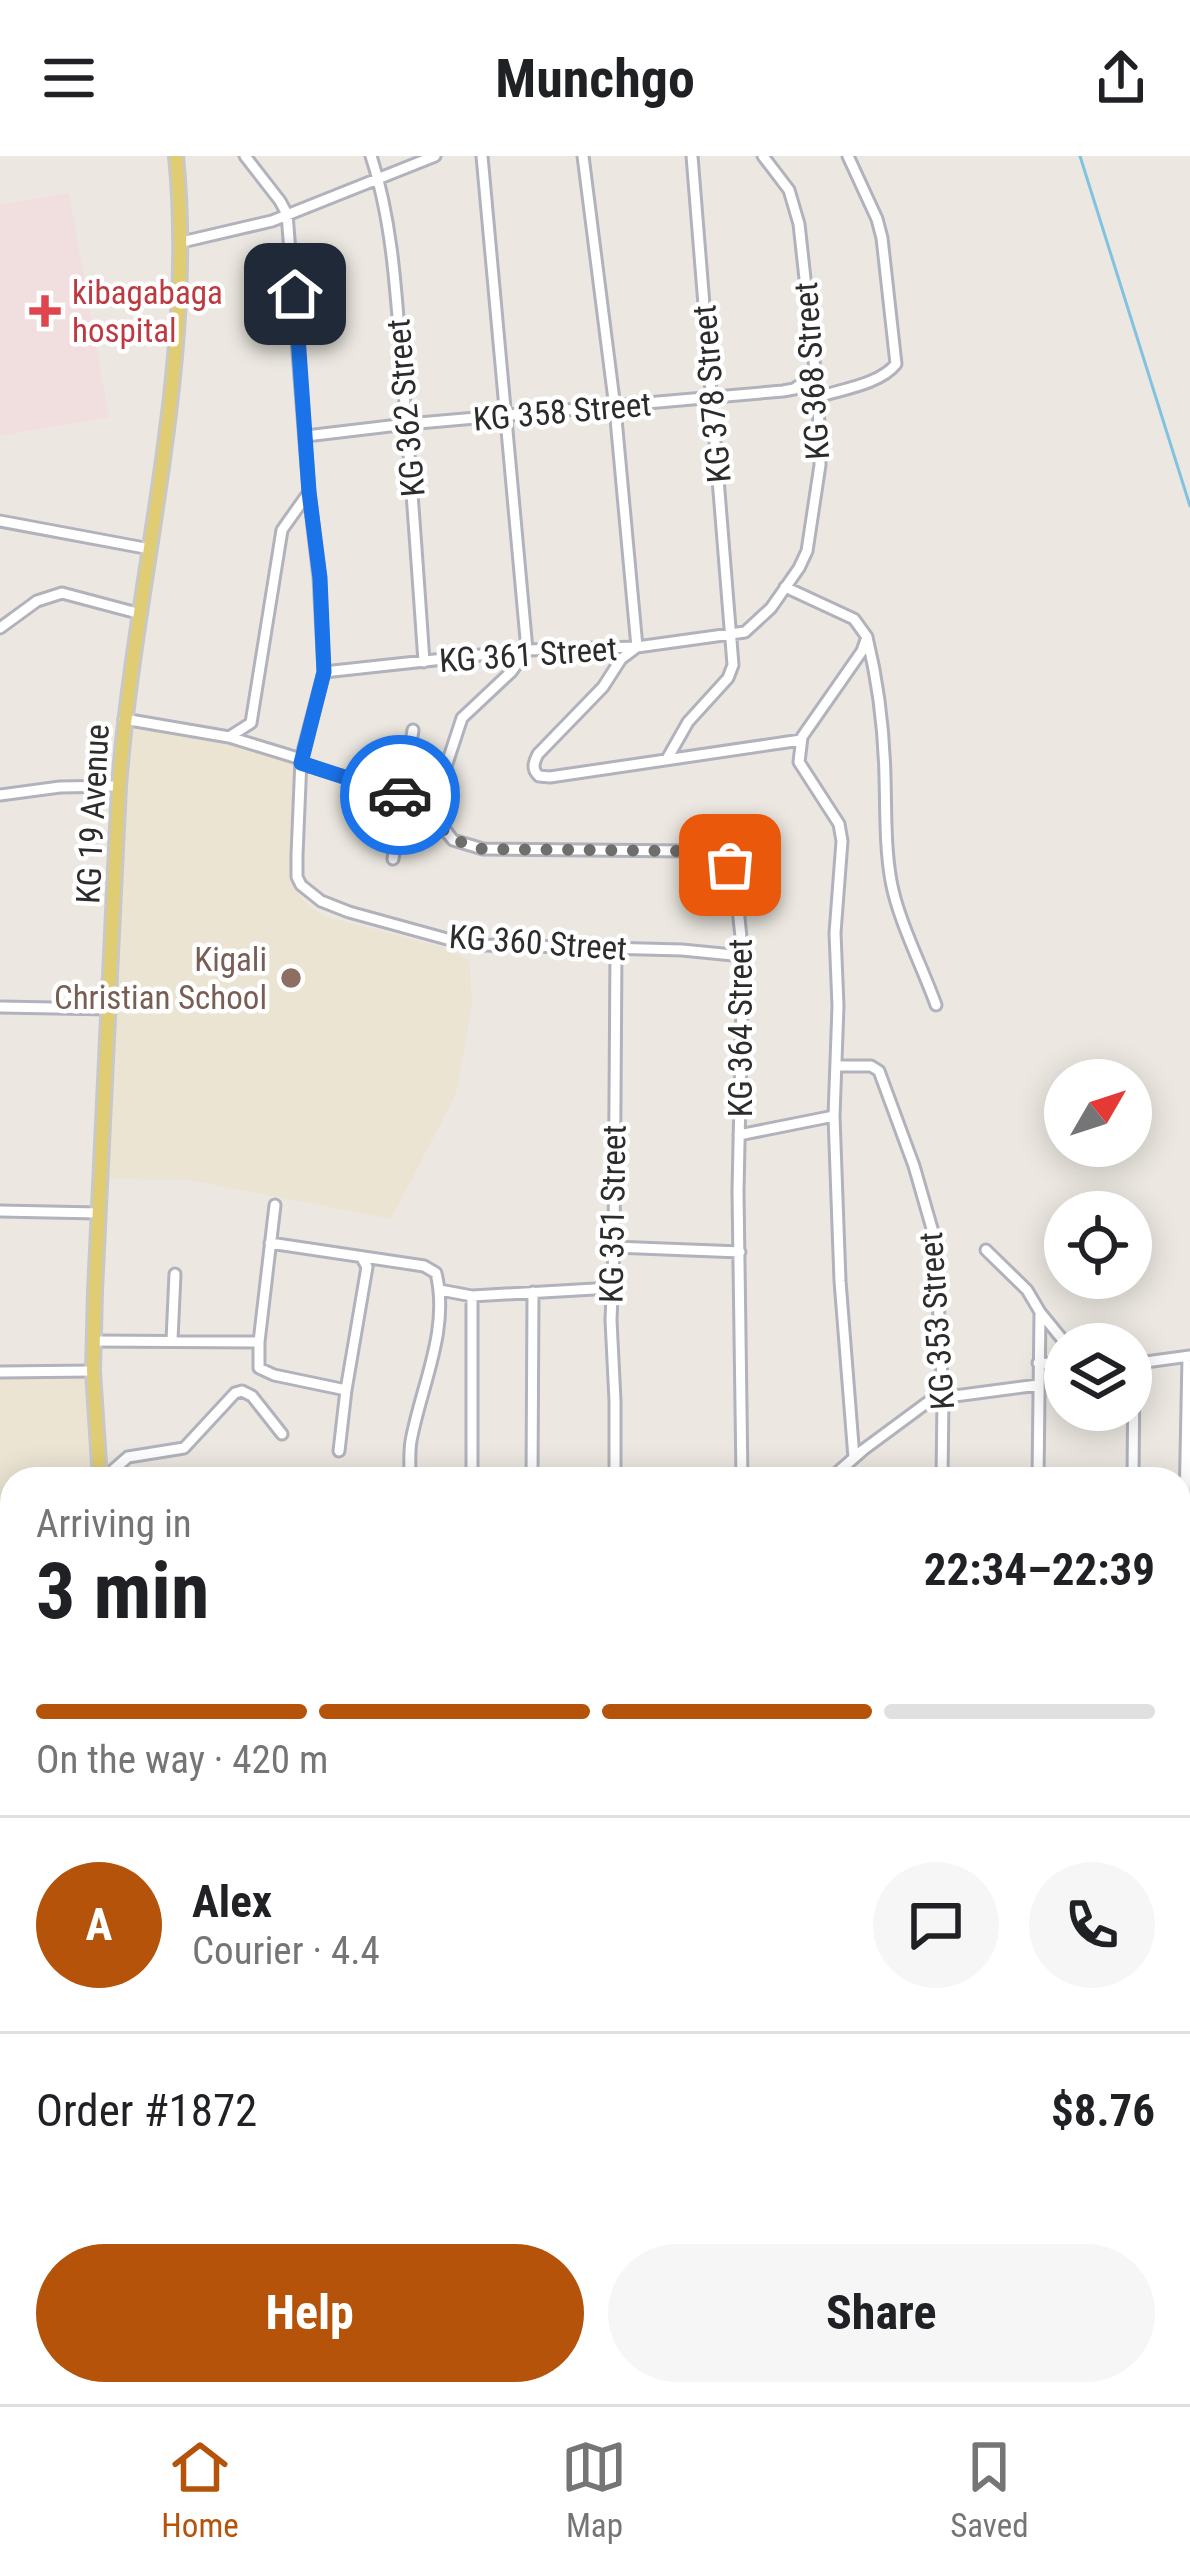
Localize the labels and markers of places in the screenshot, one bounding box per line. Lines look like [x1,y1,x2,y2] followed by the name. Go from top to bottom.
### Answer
[244,243,346,345] pin
[72,273,223,350] place label: kibagabaga hospital
[29,295,61,327] marker: kibagabaga hospital
[679,814,781,916] pin
[54,940,267,1017] place label: Kigali Christian School
[278,965,304,991] marker: Kigali Christian School

